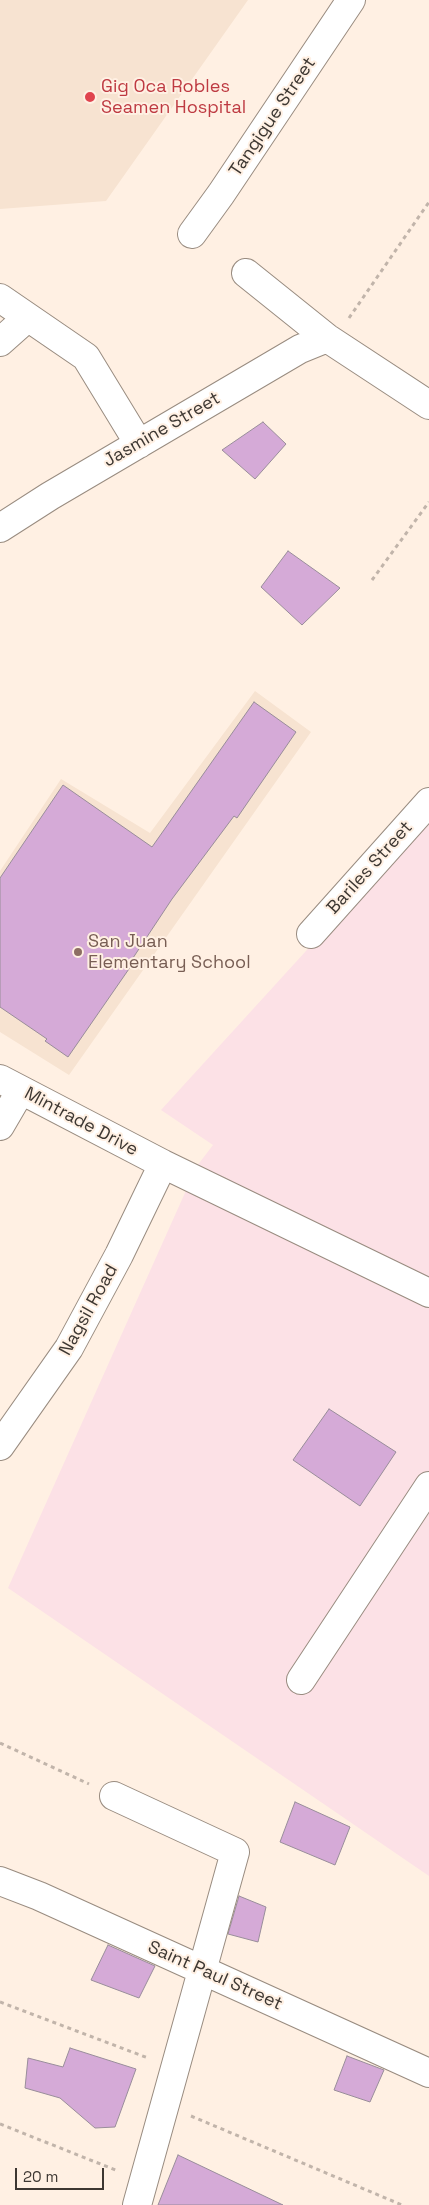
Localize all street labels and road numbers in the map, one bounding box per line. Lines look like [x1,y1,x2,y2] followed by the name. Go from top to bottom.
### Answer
[225,53,321,181] street label: Tangigue Street
[100,388,224,472] street label: Jasmine Street
[323,817,417,919] street label: Bariles Street
[20,1083,142,1161] street label: Mintrade Drive
[55,1261,123,1359] street label: Nagsil Road
[144,1937,286,2015] street label: Saint Paul Street

